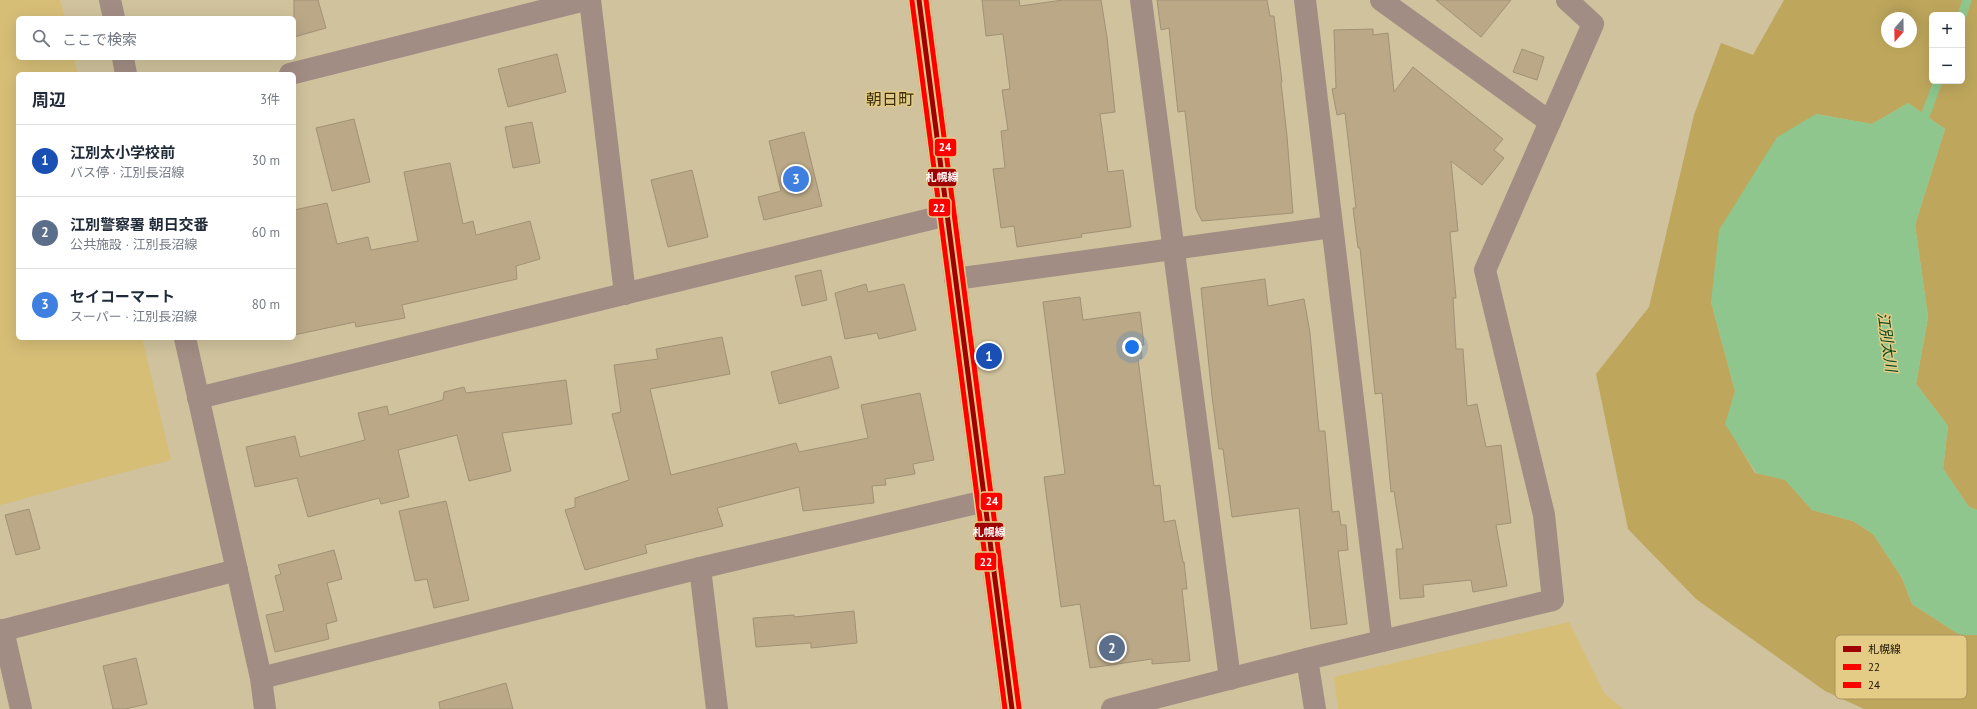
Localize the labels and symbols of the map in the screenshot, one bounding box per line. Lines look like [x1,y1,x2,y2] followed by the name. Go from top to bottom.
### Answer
[1881,12,1917,48] north arrow
[866,89,914,109] district label: 朝日町
[934,138,957,157] line badge: 24
[939,140,952,154] text: 24
[783,164,809,194] pin: 3
[927,168,957,187] line badge: 札幌線
[926,170,959,184] text: 札幌線
[928,198,951,217] line badge: 22
[933,201,945,215] text: 22
[1874,311,1901,375] water label: 江別太川
[1122,337,1142,357] your location
[976,341,1002,371] pin: 1
[980,492,1003,511] line badge: 24
[986,494,999,508] text: 24
[974,522,1004,541] line badge: 札幌線
[973,525,1006,539] text: 札幌線
[974,552,997,571] line badge: 22
[980,555,992,569] text: 22
[1099,633,1125,663] pin: 2
[1835,635,1967,699] legend
[1868,642,1901,656] text: 札幌線
[1868,660,1880,674] text: 22
[1868,678,1880,692] text: 24

